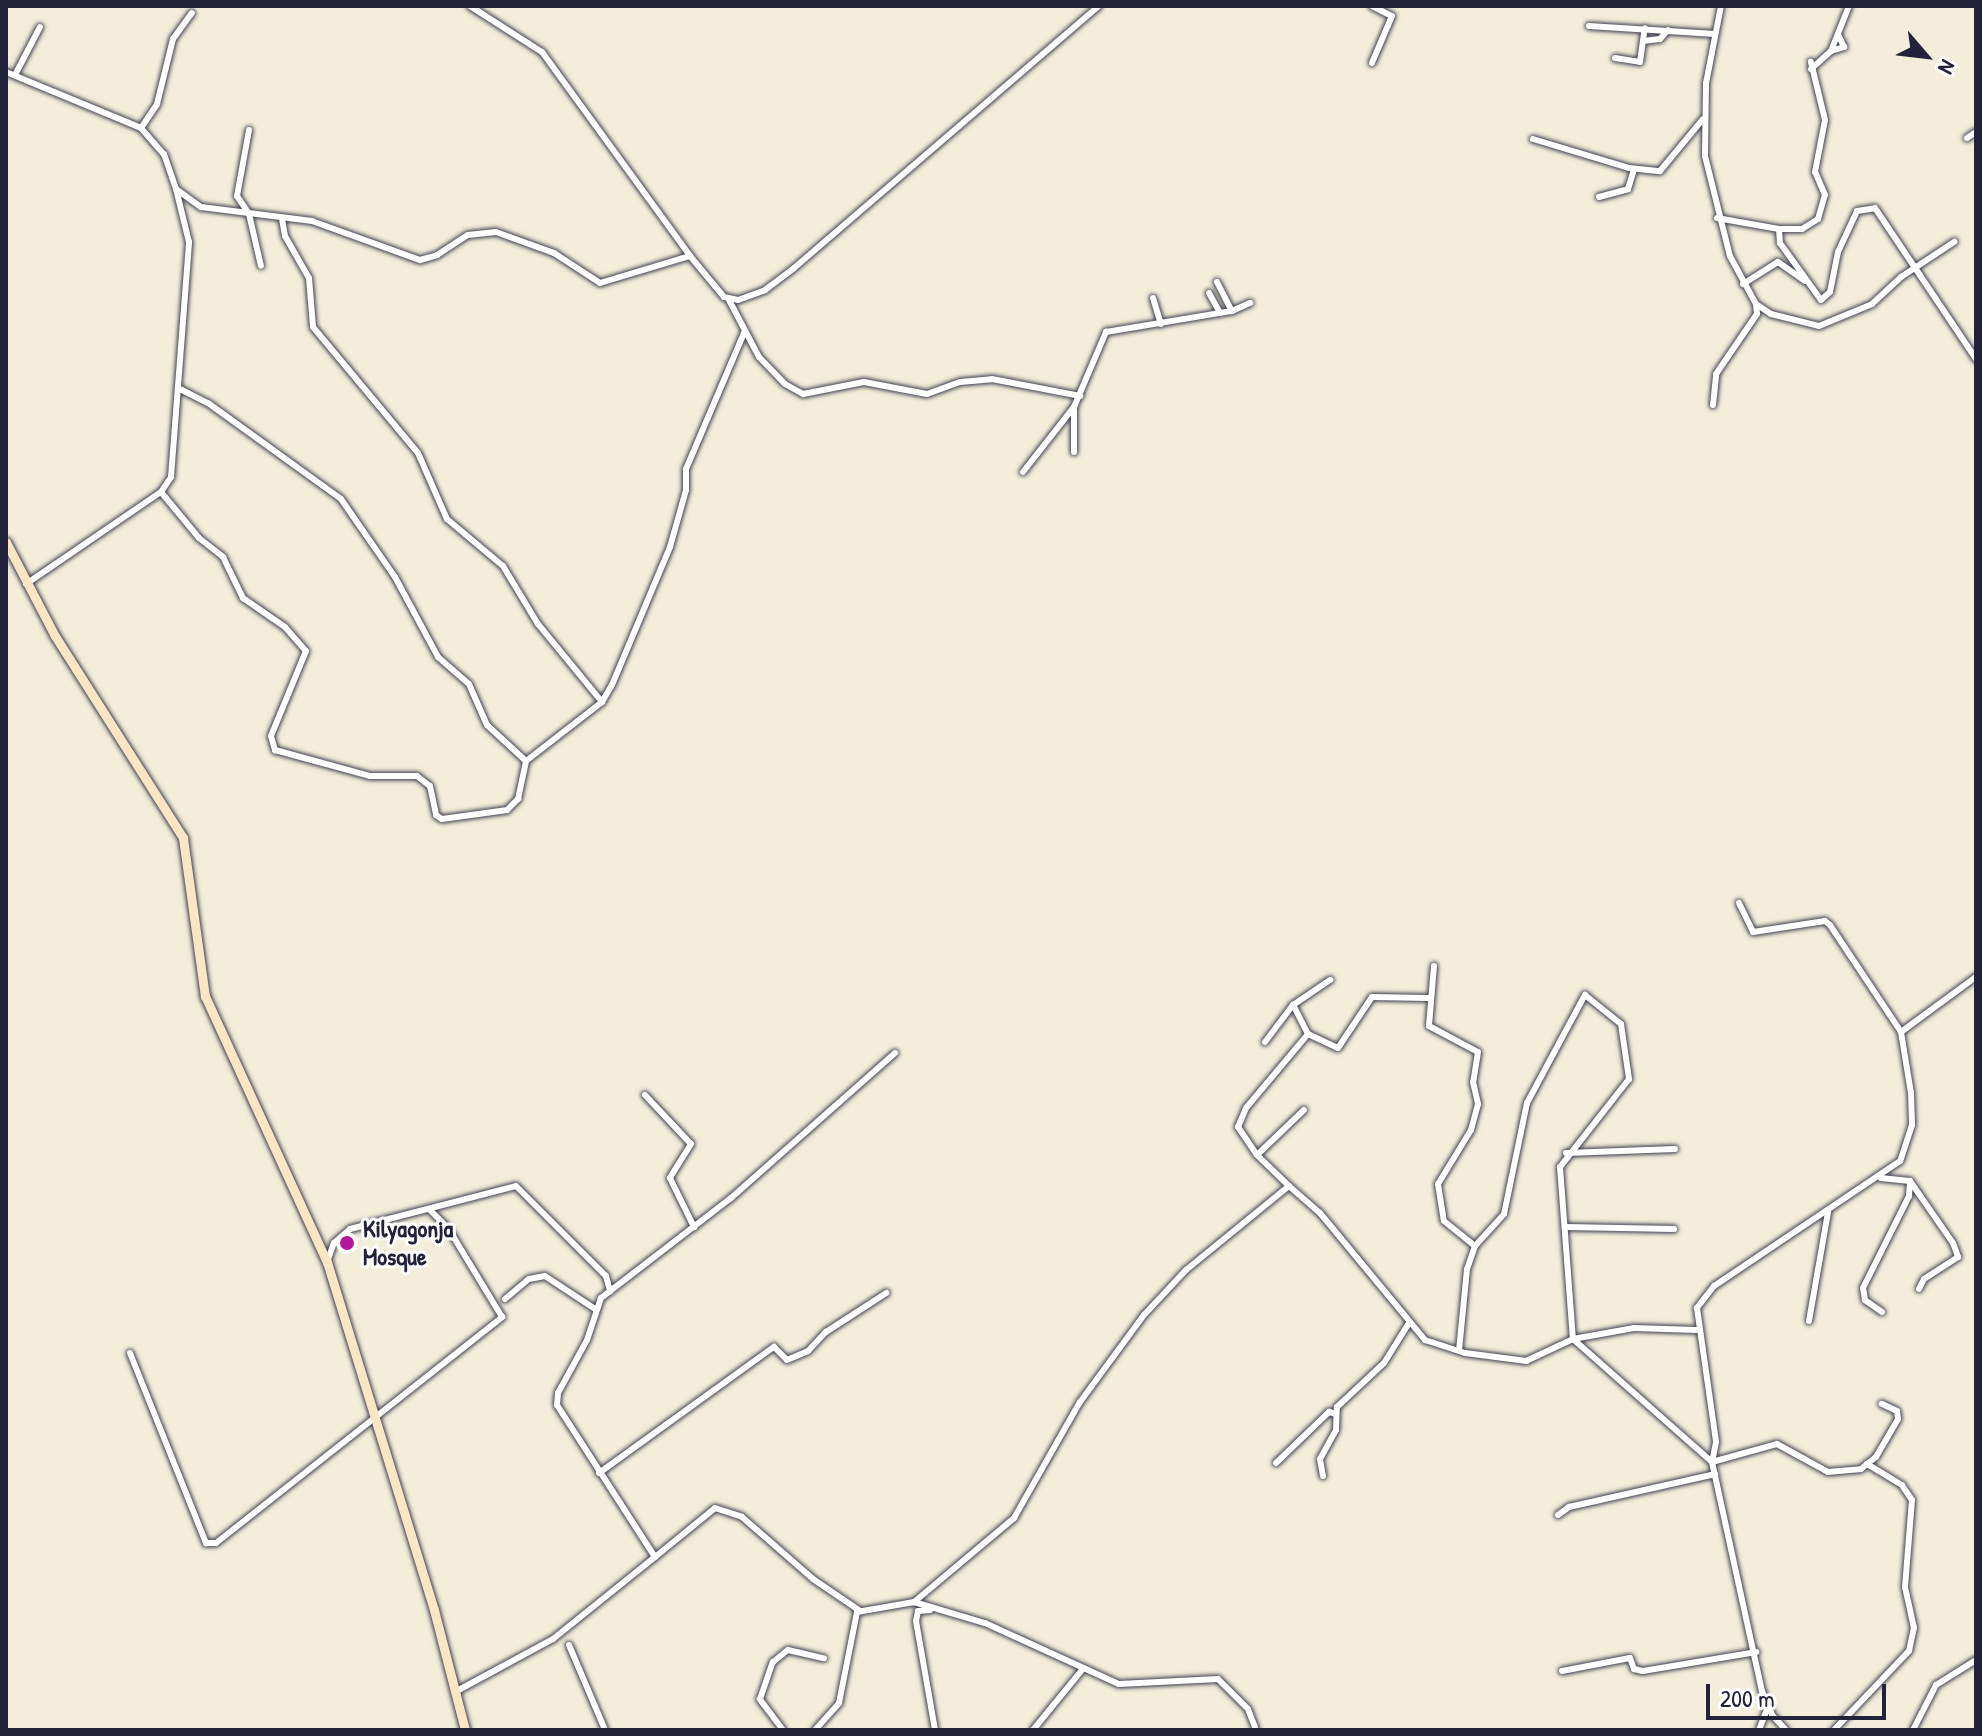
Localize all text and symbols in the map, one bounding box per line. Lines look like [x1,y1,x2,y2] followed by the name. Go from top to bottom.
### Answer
[1886,16,1966,96] north arrow
[1931,55,1963,79] text: N
[363,1215,453,1271] place label: Kilyagonja Mosque
[338,1234,356,1252] marker: Kilyagonja Mosque
[1710,1668,1890,1718] scale bar
[1720,1682,1775,1714] text: 200 m

